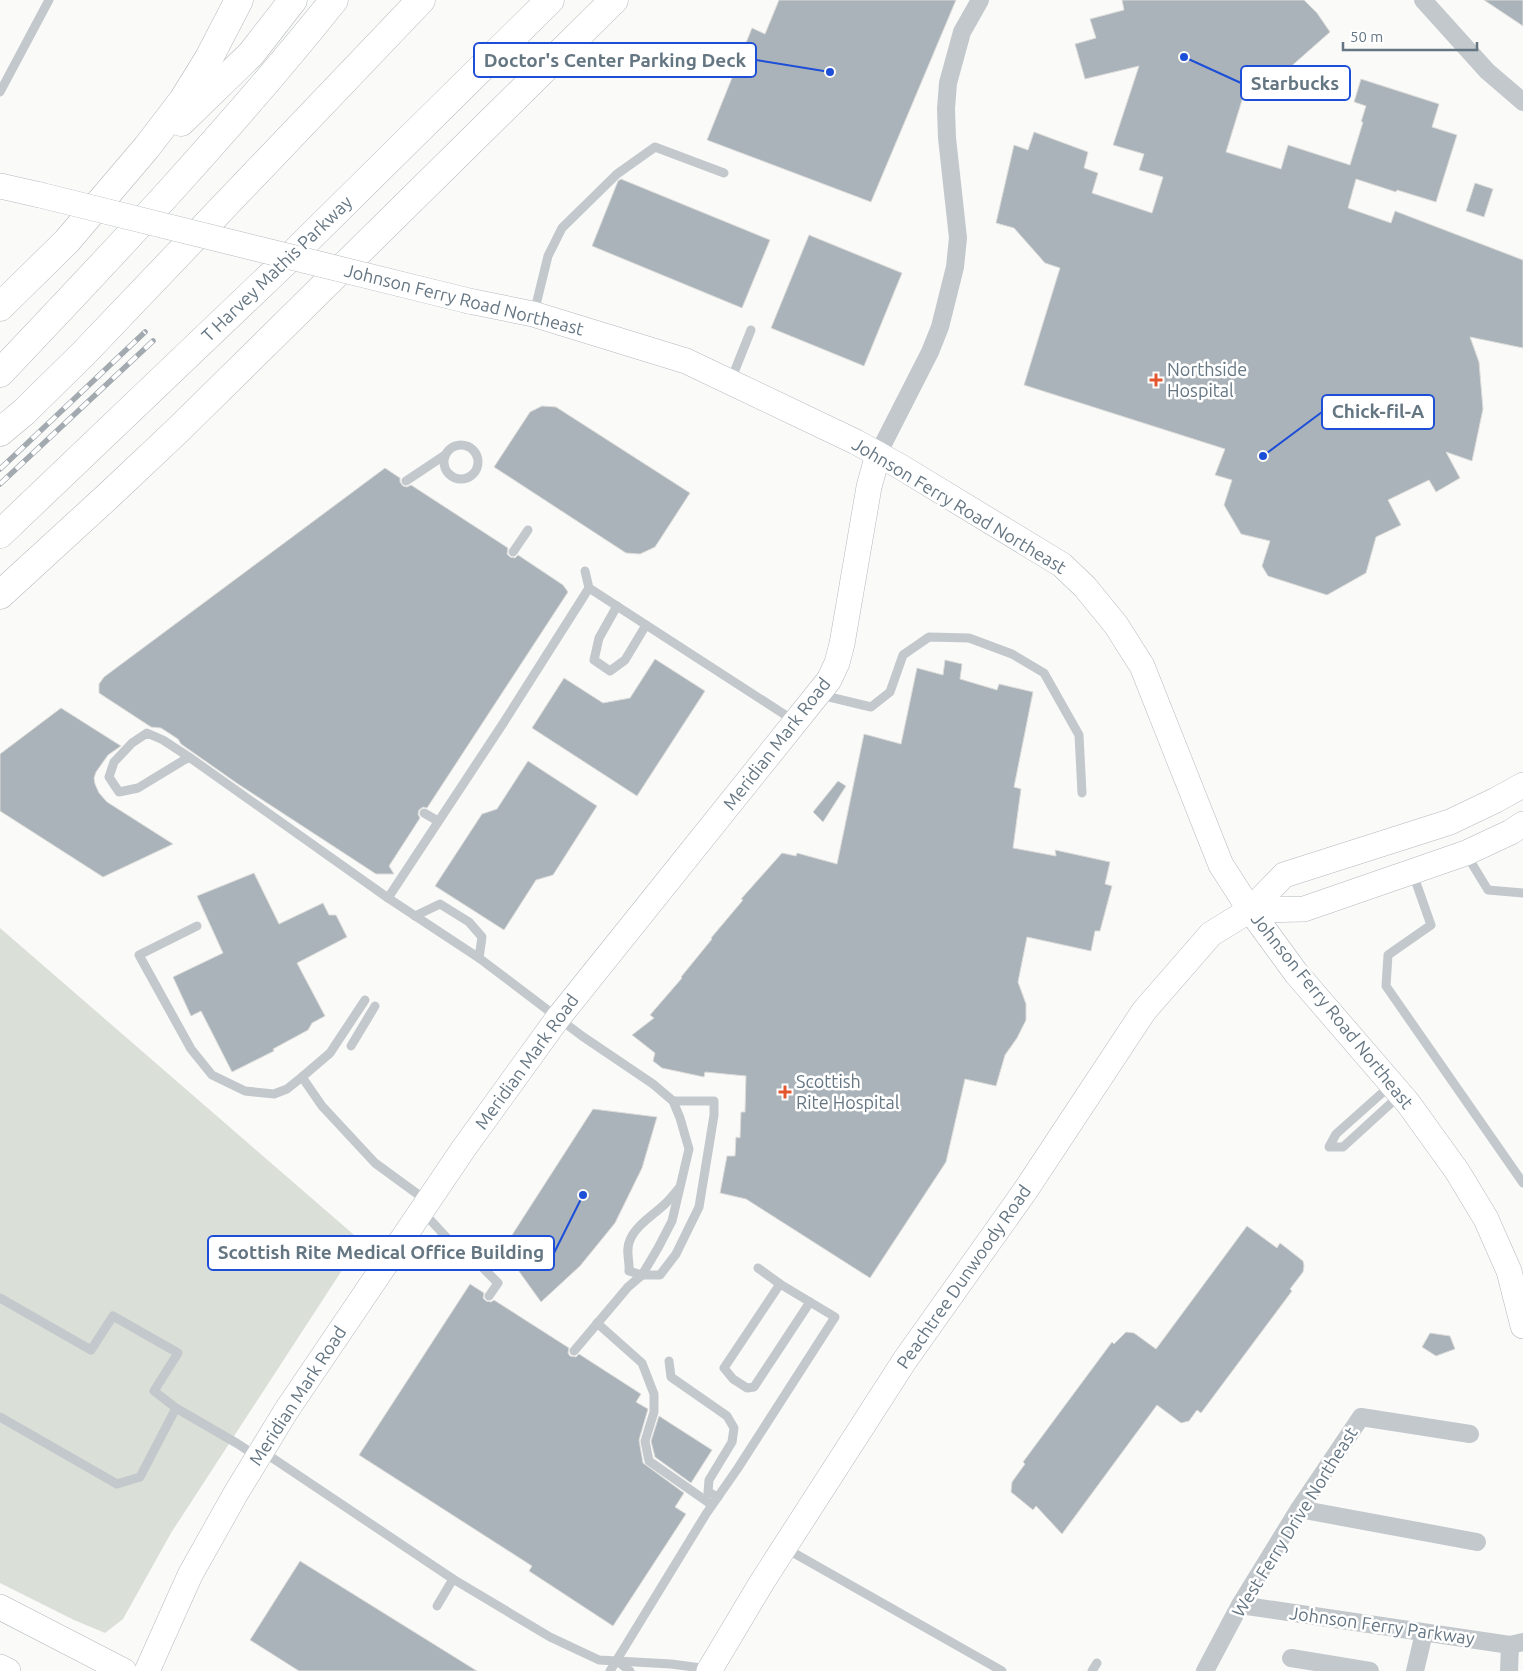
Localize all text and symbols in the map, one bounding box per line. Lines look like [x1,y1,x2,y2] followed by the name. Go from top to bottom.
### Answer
[1343,20,1477,52] scale bar
[1350,28,1383,45] text: 50 m
[474,43,756,77] callout: Doctor's Center Parking Deck
[484,49,747,71] text: Doctor's Center Parking Deck
[1241,66,1350,100] callout: Starbucks
[1251,72,1339,94] text: Starbucks
[197,191,356,345] street label: T Harvey Mathis Parkway
[342,260,586,339] street label: Johnson Ferry Road Northeast
[1167,359,1247,400] place label: Northside Hospital
[1149,373,1163,387] marker: Northside Hospital
[1322,395,1434,429] callout: Chick-fil-A
[1332,400,1425,422] text: Chick-fil-A
[849,433,1070,577] street label: Johnson Ferry Road Northeast
[719,673,834,813] street label: Meridian Mark Road
[1248,908,1418,1112] street label: Johnson Ferry Road Northeast
[471,990,582,1133] street label: Meridian Mark Road
[796,1071,900,1112] place label: Scottish Rite Hospital
[778,1085,792,1099] marker: Scottish Rite Hospital
[892,1181,1034,1372] street label: Peachtree Dunwoody Road
[208,1236,554,1270] callout: Scottish Rite Medical Office Building
[218,1241,544,1263] text: Scottish Rite Medical Office Building
[245,1322,350,1469] street label: Meridian Mark Road
[1227,1423,1361,1620] street label: West Ferry Drive Northeast
[1288,1602,1476,1648] street label: Johnson Ferry Parkway

